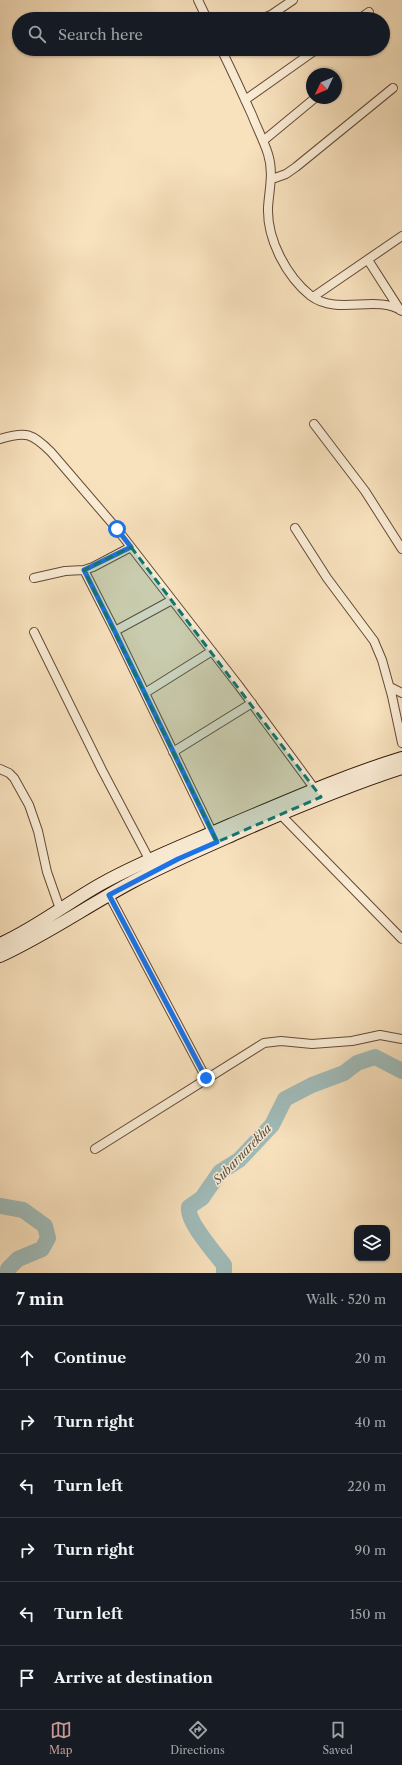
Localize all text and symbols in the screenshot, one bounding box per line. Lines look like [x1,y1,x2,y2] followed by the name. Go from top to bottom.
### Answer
[12,12,390,56] search box
[26,23,48,45] icon: search
[58,25,143,44] text: Search here
[306,68,342,104] north arrow
[108,520,126,538] route start
[197,1069,215,1087] route end
[209,1121,274,1188] water label: Subarnarekha
[354,1225,390,1261] map controls
[354,1225,390,1261] button: layers
[16,1289,64,1309] text: 7 min
[306,1291,386,1307] text: Walk · 520 m
[16,1347,38,1369] icon: ahead
[54,1348,126,1367] text: Continue
[355,1350,386,1366] text: 20 m
[16,1411,38,1433] icon: right
[54,1412,134,1431] text: Turn right
[355,1414,386,1430] text: 40 m
[16,1475,38,1497] icon: left
[54,1476,123,1495] text: Turn left
[347,1478,386,1494] text: 220 m
[16,1539,38,1561] icon: right
[54,1540,134,1559] text: Turn right
[355,1542,386,1558] text: 90 m
[16,1603,38,1625] icon: left
[54,1604,123,1623] text: Turn left
[350,1606,386,1622] text: 150 m
[16,1667,38,1689] icon: arrive
[54,1668,213,1687] text: Arrive at destination
[49,1719,73,1757] tab: Map
[170,1719,225,1757] tab: Directions
[323,1719,353,1757] tab: Saved

